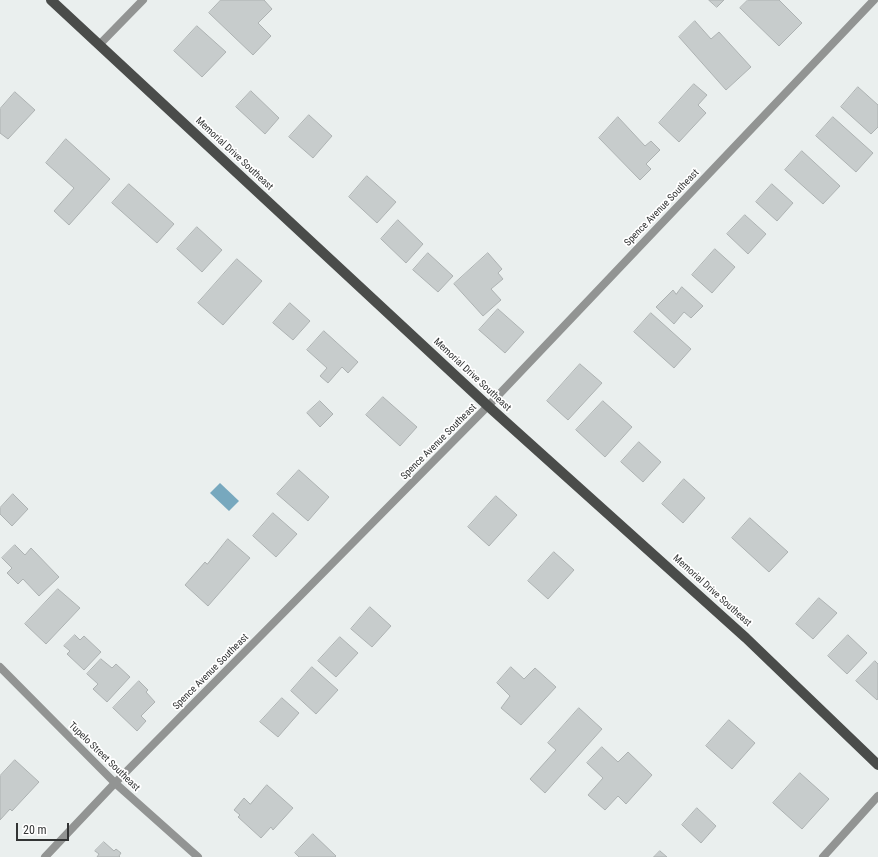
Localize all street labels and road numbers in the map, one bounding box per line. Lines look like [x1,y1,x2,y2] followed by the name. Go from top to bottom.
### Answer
[193,115,275,193] street label: Memorial Drive Southeast
[622,167,702,249] street label: Spence Avenue Southeast
[431,336,513,414] street label: Memorial Drive Southeast
[399,402,479,482] street label: Spence Avenue Southeast
[670,553,754,629] street label: Memorial Drive Southeast
[171,632,251,712] street label: Spence Avenue Southeast
[66,720,142,794] street label: Tupelo Street Southeast

